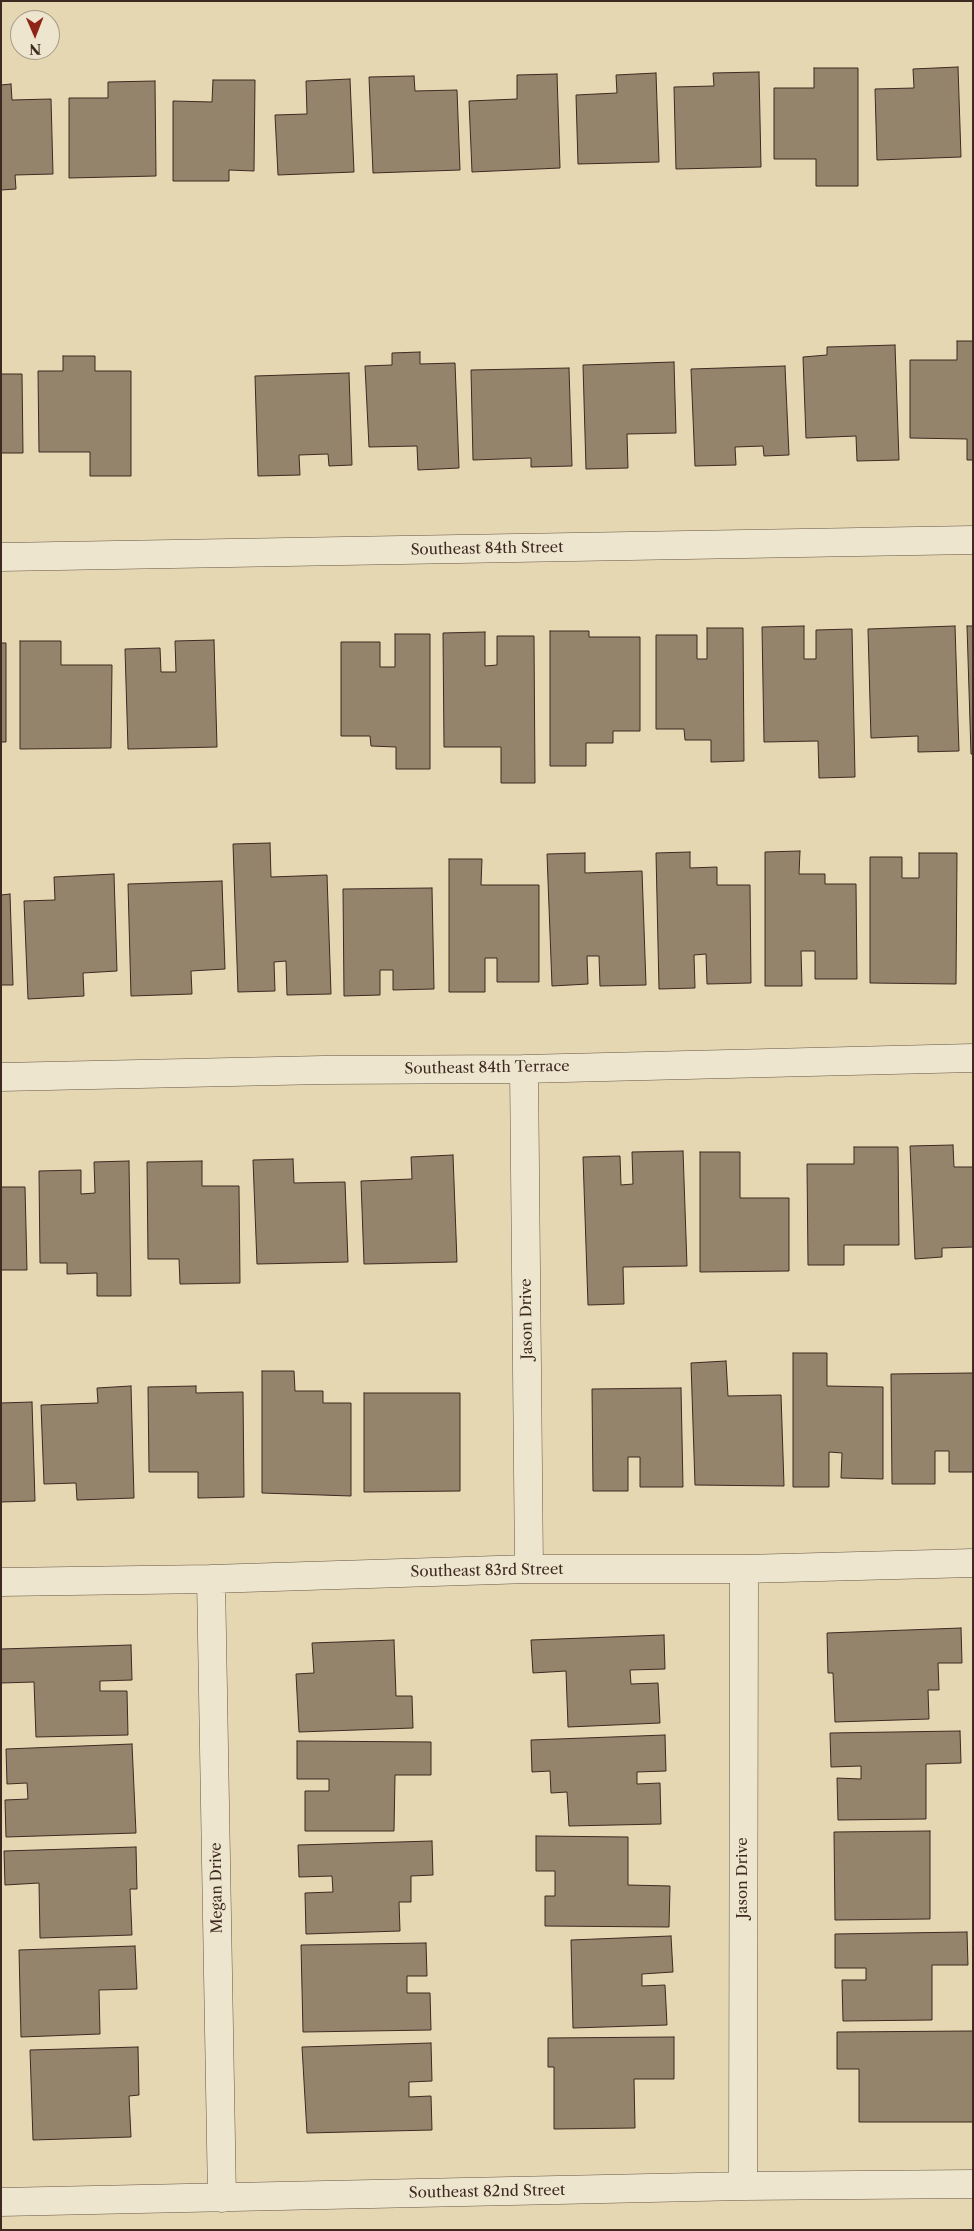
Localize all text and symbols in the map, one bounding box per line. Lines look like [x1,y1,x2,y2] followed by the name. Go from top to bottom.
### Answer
[10,10,60,60] north arrow
[29,40,41,58] text: N
[410,539,564,559] street label: Southeast 84th Street
[404,1058,570,1078] street label: Southeast 84th Terrace
[517,1278,537,1360] street label: Jason Drive
[410,1561,564,1581] street label: Southeast 83rd Street
[734,1837,752,1919] street label: Jason Drive
[207,1842,227,1934] street label: Megan Drive
[408,2182,566,2202] street label: Southeast 82nd Street

